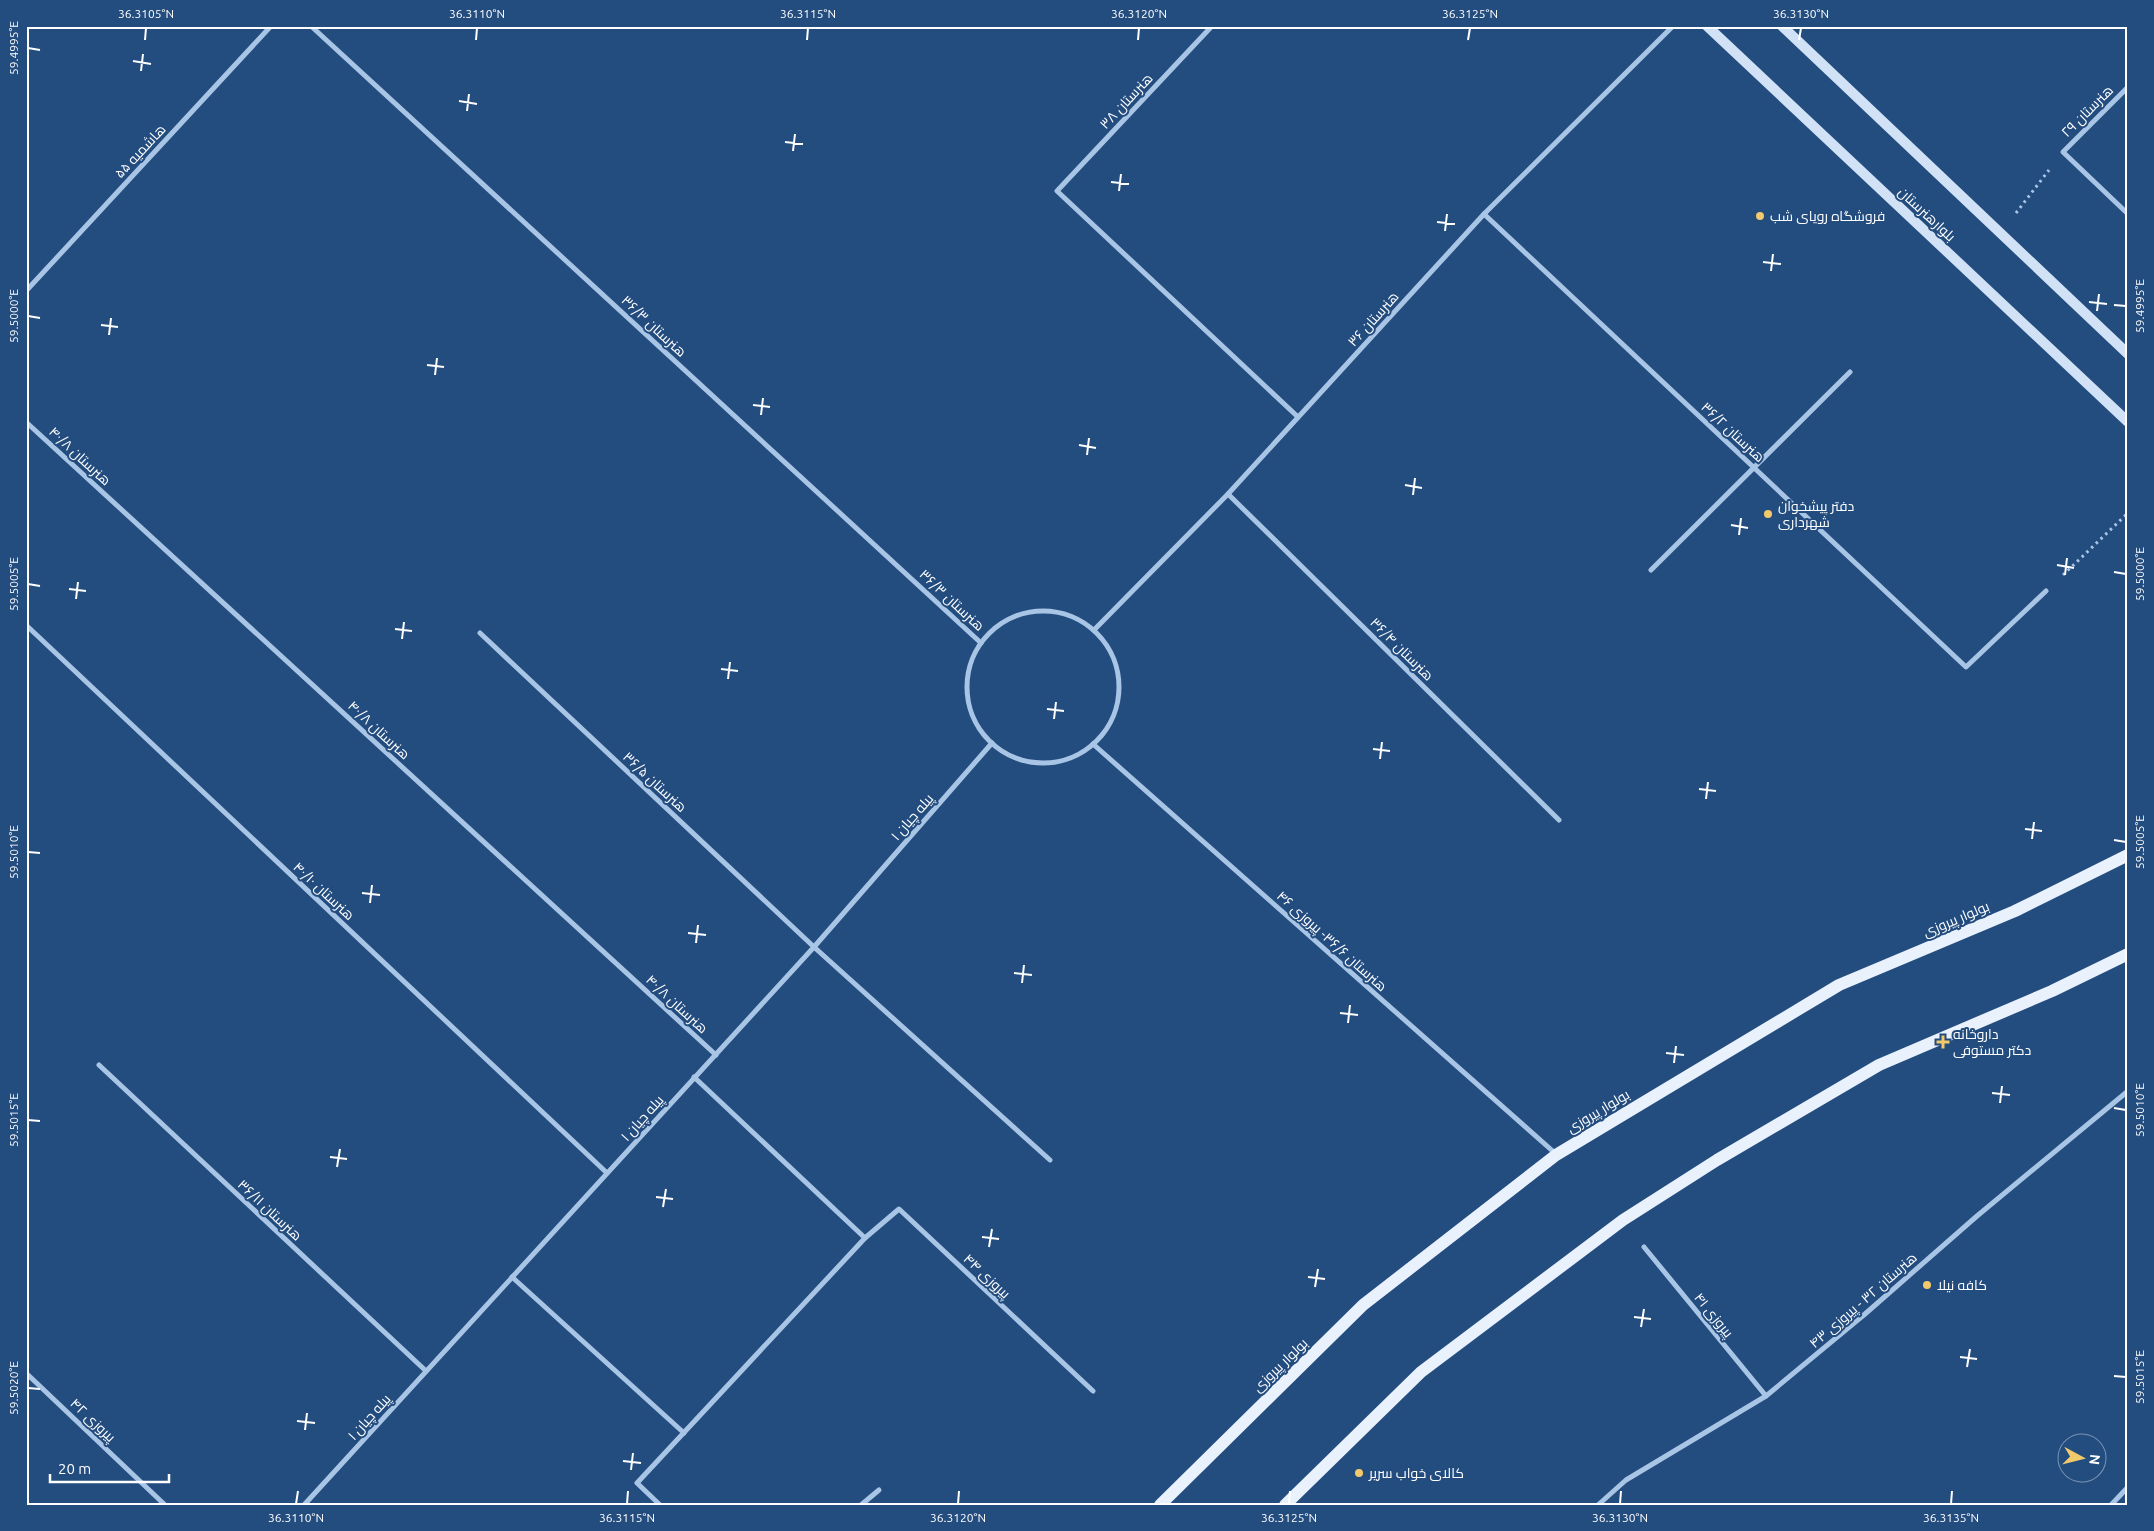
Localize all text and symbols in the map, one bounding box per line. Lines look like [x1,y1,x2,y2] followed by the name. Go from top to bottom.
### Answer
[118,7,174,20] text: 36.3105°N
[449,7,505,20] text: 36.3110°N
[780,7,836,20] text: 36.3115°N
[1111,7,1167,20] text: 36.3120°N
[1442,7,1498,20] text: 36.3125°N
[1773,7,1829,20] text: 36.3130°N
[7,21,20,75] text: 59.4995°E
[1096,70,1156,132] street label: هنرستان ۳۸
[2058,82,2116,140] street label: هنرستان ۲۹
[111,121,169,181] street label: هاشمیه ۵۵
[1895,184,1959,244] street label: بلوارهنرستان
[1770,208,1885,224] place label: فروشگاه رویای شب
[1754,210,1766,222] marker: فروشگاه رویای شب
[2133,279,2146,333] text: 59.4995°E
[1344,288,1402,350] street label: هنرستان ۳۶
[7,289,20,343] text: 59.5000°E
[618,292,690,360] street label: هنرستان ۳۶/۳
[1698,399,1768,465] street label: هنرستان ۳۶/۲
[46,423,114,489] street label: هنرستان ۴۰/۸
[1778,498,1854,530] place label: دفتر پیشخوان شهرداری
[1762,508,1774,520] marker: دفتر پیشخوان شهرداری
[2133,547,2146,601] text: 59.5000°E
[7,557,20,611] text: 59.5005°E
[916,566,988,634] street label: هنرستان ۳۶/۳
[1367,614,1437,684] street label: هنرستان ۳۶/۴
[345,697,413,763] street label: هنرستان ۴۰/۸
[620,749,690,815] street label: هنرستان ۳۶/۵
[887,790,938,845] street label: پیله چیان ۱
[2133,815,2146,869] text: 59.5005°E
[7,825,20,879] text: 59.5010°E
[290,859,358,923] street label: هنرستان ۴۰/۱۰
[1272,887,1390,996] street label: هنرستان ۳۶/۶- پیروزی ۴۶
[1920,898,1992,942] street label: بولوار پیروزی
[643,971,711,1037] street label: هنرستان ۴۰/۸
[1953,1026,2031,1058] place label: داروخانه دکتر مستوفی
[1937,1036,1949,1048] marker: داروخانه دکتر مستوفی
[2133,1083,2146,1137] text: 59.5010°E
[1564,1086,1633,1138] street label: بولوار پیروزی
[617,1092,668,1146] street label: پیله چیان ۱
[7,1093,20,1147] text: 59.5015°E
[235,1176,305,1244] street label: هنرستان ۳۶/۱۱
[1806,1249,1921,1352] street label: هنرستان ۳۲ - پیروزی ۴۳
[959,1250,1014,1303] street label: پیروزی ۴۴
[1937,1277,1987,1293] place label: کافه نیلا
[1921,1279,1933,1291] marker: کافه نیلا
[1690,1289,1737,1342] street label: پیروزی ۴۱
[1249,1335,1312,1397] street label: بولوار پیروزی
[2133,1350,2146,1404] text: 59.5015°E
[7,1361,20,1415] text: 59.5020°E
[344,1391,395,1445] street label: پیله چیان ۱
[66,1395,119,1447] street label: پیروزی ۴۲
[2056,1434,2106,1484] north arrow
[50,1451,169,1483] scale bar
[2086,1453,2103,1466] text: N
[58,1460,91,1477] text: 20 m
[1368,1465,1464,1481] place label: کالای خواب سریر
[1353,1467,1365,1479] marker: کالای خواب سریر
[268,1511,324,1524] text: 36.3110°N
[599,1511,655,1524] text: 36.3115°N
[930,1511,986,1524] text: 36.3120°N
[1261,1511,1317,1524] text: 36.3125°N
[1592,1511,1648,1524] text: 36.3130°N
[1923,1511,1979,1524] text: 36.3135°N

